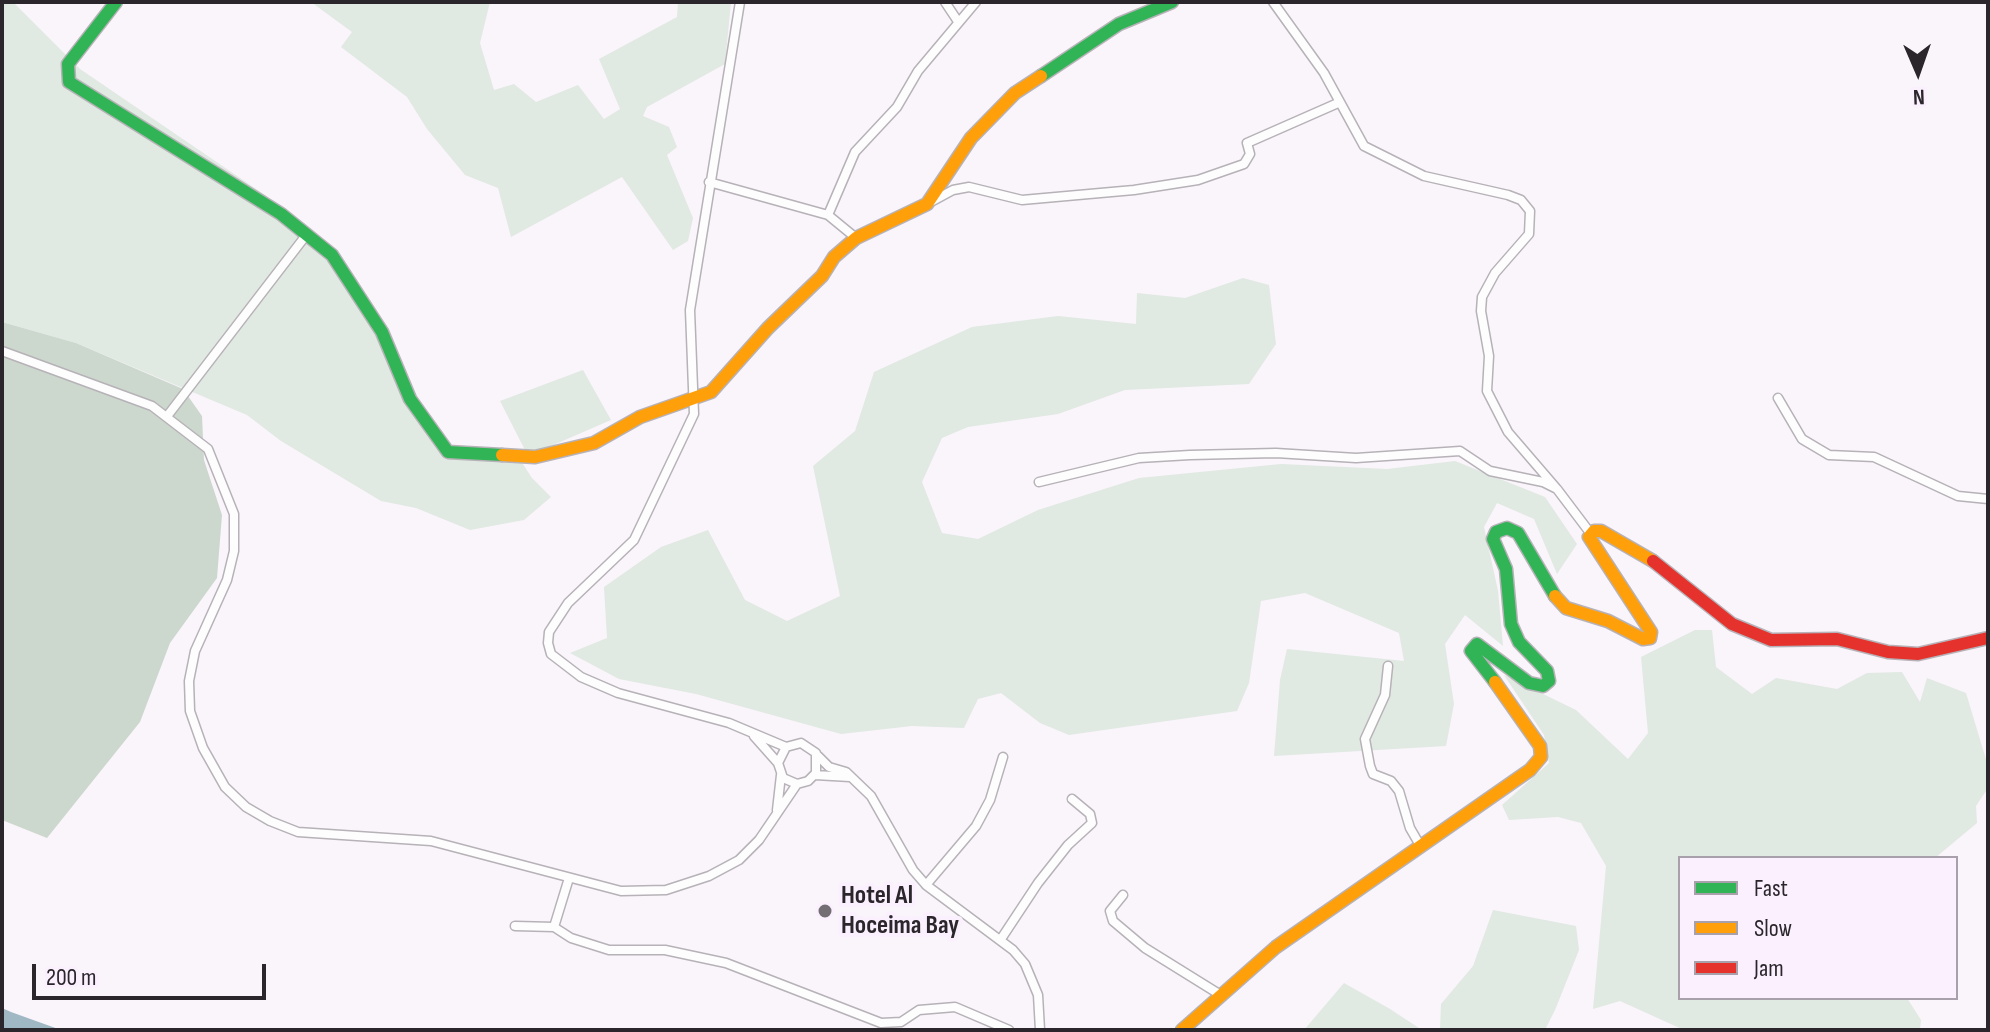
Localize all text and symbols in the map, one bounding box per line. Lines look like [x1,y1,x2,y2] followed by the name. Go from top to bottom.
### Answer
[1878,32,1958,112] north arrow
[1913,83,1925,110] text: N
[1678,856,1958,1000] legend
[1754,874,1788,903] text: Fast
[841,880,959,942] place label: Hotel Al Hoceima Bay
[816,902,834,920] marker: Hotel Al Hoceima Bay
[1754,914,1792,943] text: Slow
[36,948,270,998] scale bar
[1754,954,1784,983] text: Jam
[46,963,97,992] text: 200 m

